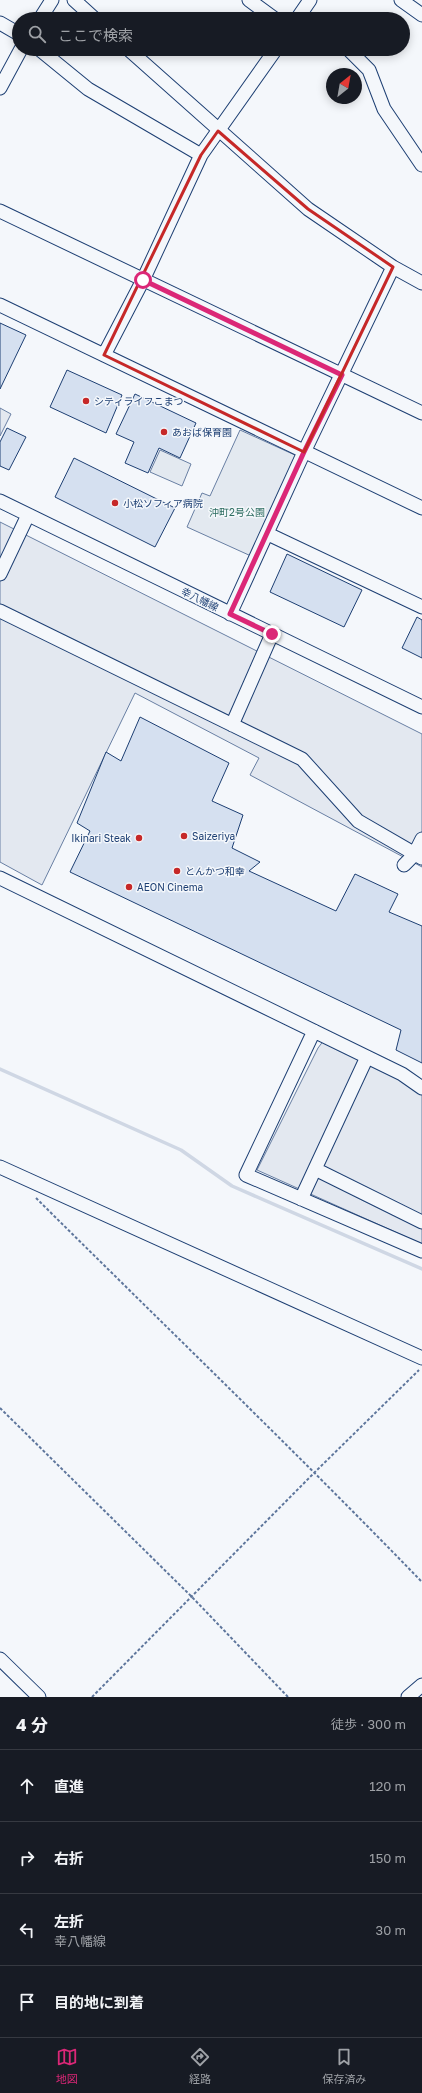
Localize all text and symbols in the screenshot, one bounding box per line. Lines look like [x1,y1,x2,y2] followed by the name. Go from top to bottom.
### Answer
[12,12,410,56] search box
[26,23,48,45] icon: search
[58,26,133,44] text: ここで検索
[326,68,362,104] north arrow
[134,271,152,289] route start
[94,395,183,407] place label: シティライフこまつ
[81,396,91,406] marker: シティライフこまつ
[172,426,232,438] place label: あおば保育園
[159,427,169,437] marker: あおば保育園
[123,497,203,509] place label: 小松ソフィア病院
[110,498,120,508] marker: 小松ソフィア病院
[209,506,265,518] park label: 沖町2号公園
[179,585,221,613] street label: 幸八幡線
[263,625,281,643] route end
[192,830,235,842] place label: Saizeriya
[179,831,189,841] marker: Saizeriya
[71,832,131,844] place label: Ikinari Steak
[134,833,144,843] marker: Ikinari Steak
[185,865,245,877] place label: とんかつ和幸
[172,866,182,876] marker: とんかつ和幸
[137,881,203,893] place label: AEON Cinema
[124,882,134,892] marker: AEON Cinema
[16,1714,48,1735] text: 4 分
[331,1716,406,1732] text: 徒歩 · 300 m
[16,1775,38,1797] icon: ahead
[54,1777,84,1795] text: 直進
[369,1778,406,1794] text: 120 m
[16,1847,38,1869] icon: right
[54,1849,84,1867] text: 右折
[369,1850,406,1866] text: 150 m
[54,1912,84,1930] text: 左折
[16,1919,38,1941] icon: left
[376,1922,406,1938] text: 30 m
[54,1933,106,1949] text: 幸八幡線
[16,1991,38,2013] icon: arrive
[54,1993,144,2011] text: 目的地に到着
[56,2046,78,2086] tab: 地図
[189,2046,211,2086] tab: 経路
[322,2046,366,2086] tab: 保存済み

